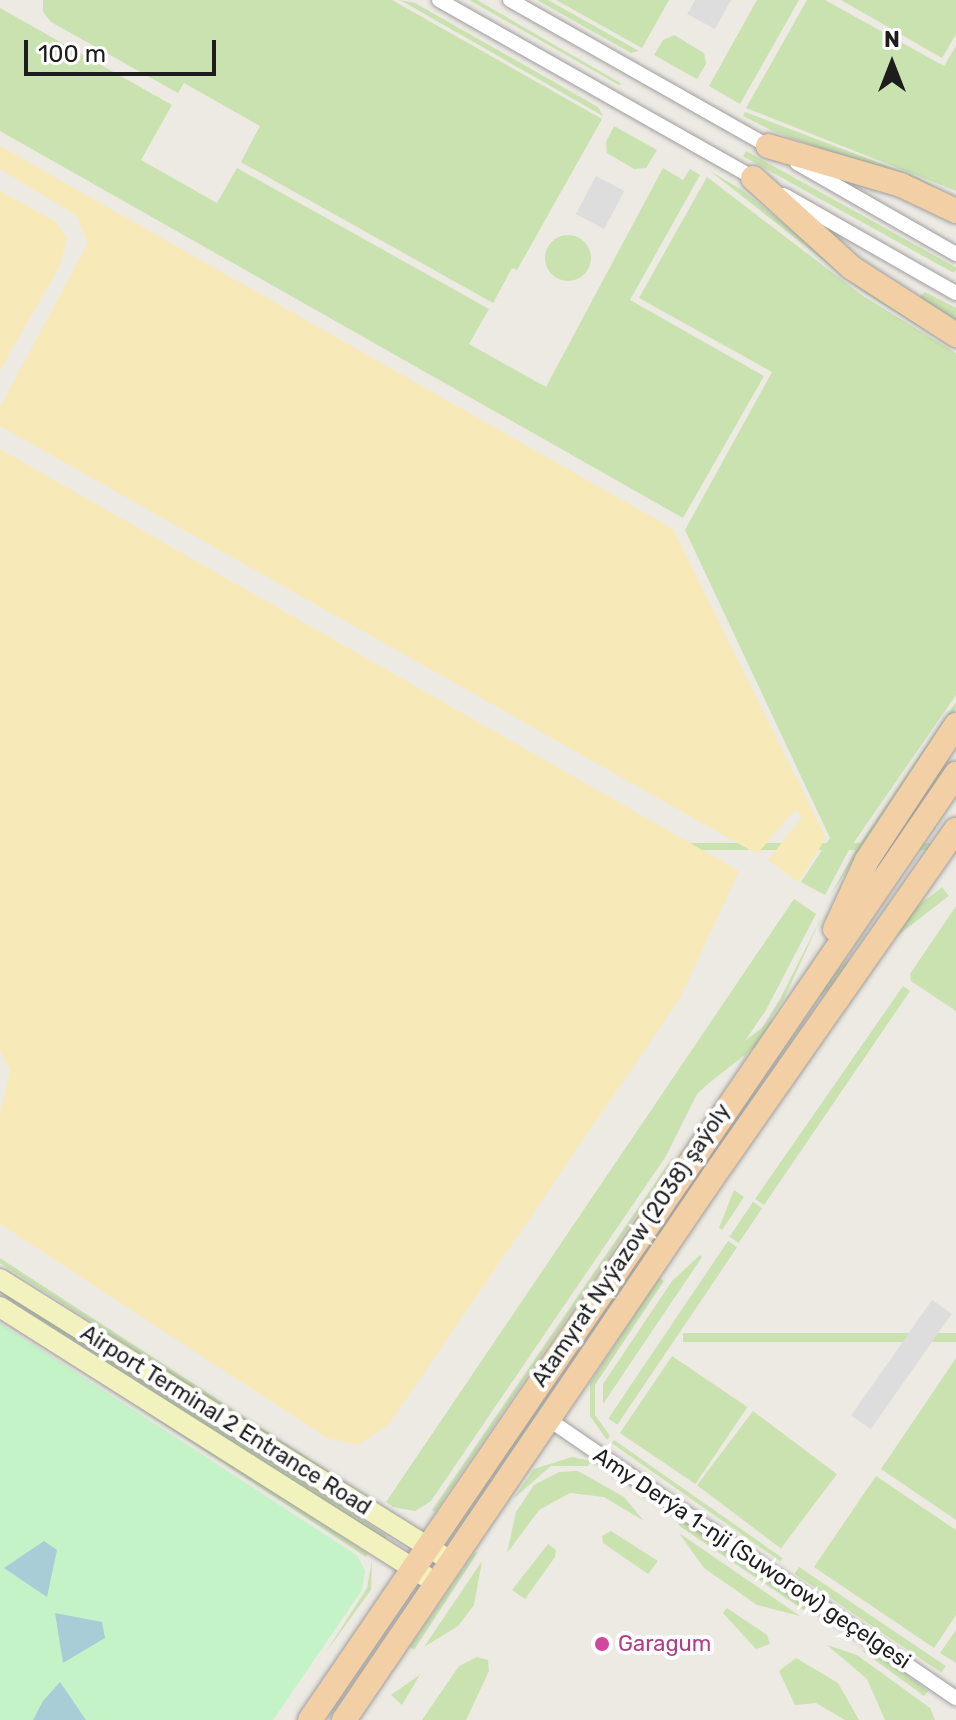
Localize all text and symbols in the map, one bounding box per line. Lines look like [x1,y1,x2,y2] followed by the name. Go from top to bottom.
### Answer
[28,24,220,74] scale bar
[852,24,932,104] north arrow
[884,26,900,53] text: N
[38,40,106,68] text: 100 m
[526,1098,736,1392] street label: Atamyrat Nyýazow (2038) şaýoly
[76,1319,376,1521] street label: Airport Terminal 2 Entrance Road
[588,1442,916,1674] street label: Amy Derýa 1-nji (Suworow) geçelgesi
[618,1631,711,1657] place label: Garagum
[593,1635,611,1653] marker: Garagum

